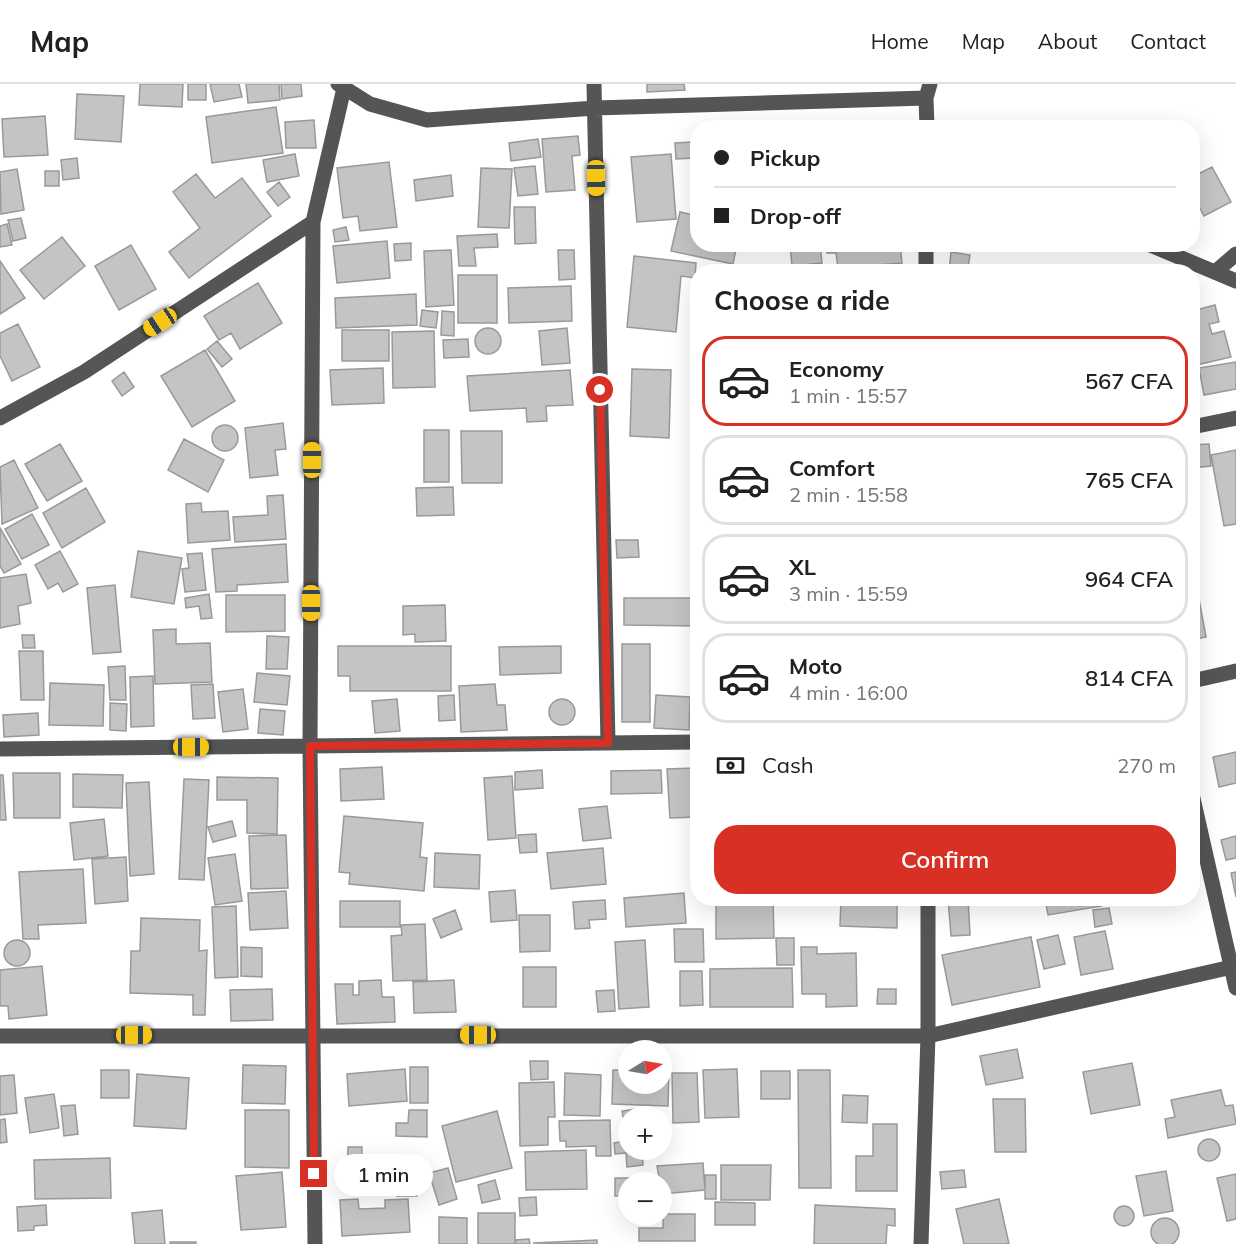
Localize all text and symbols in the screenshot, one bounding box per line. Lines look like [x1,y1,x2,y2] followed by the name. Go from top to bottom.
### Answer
[30,24,89,59] text: Map
[871,28,929,54] text: Home
[962,28,1005,54] text: Map
[1038,28,1097,54] text: About
[1130,28,1206,54] text: Contact
[750,144,820,172] text: Pickup
[587,160,605,196] car
[750,202,841,230] text: Drop-off
[714,283,890,317] text: Choose a ride
[140,305,180,339] car
[717,354,771,408] icon: car
[789,355,884,383] text: Economy
[1085,367,1173,395] text: 567 CFA
[586,376,613,403] route start
[789,383,908,408] text: 1 min · 15:57
[303,442,321,478] car
[717,453,771,507] icon: car
[789,454,875,482] text: Comfort
[1085,466,1173,494] text: 765 CFA
[789,482,908,507] text: 2 min · 15:58
[717,552,771,606] icon: car
[789,553,816,581] text: XL
[1085,565,1173,593] text: 964 CFA
[789,581,908,606] text: 3 min · 15:59
[302,585,320,621] car
[717,651,771,705] icon: car
[789,652,842,680] text: Moto
[1085,664,1173,692] text: 814 CFA
[789,680,908,705] text: 4 min · 16:00
[173,738,209,756] car
[714,749,747,782] icon: cash
[762,751,814,779] text: Cash
[1117,753,1176,778] text: 270 m
[714,825,1176,894] button: Confirm
[116,1026,152,1044] car
[460,1026,496,1044] car
[618,1040,672,1094] north arrow
[618,1040,672,1226] map controls
[618,1106,672,1160] button: +
[335,1153,434,1195] callout: 1 min
[300,1160,327,1187] route end
[358,1162,409,1187] text: 1 min
[618,1172,672,1226] button: −

